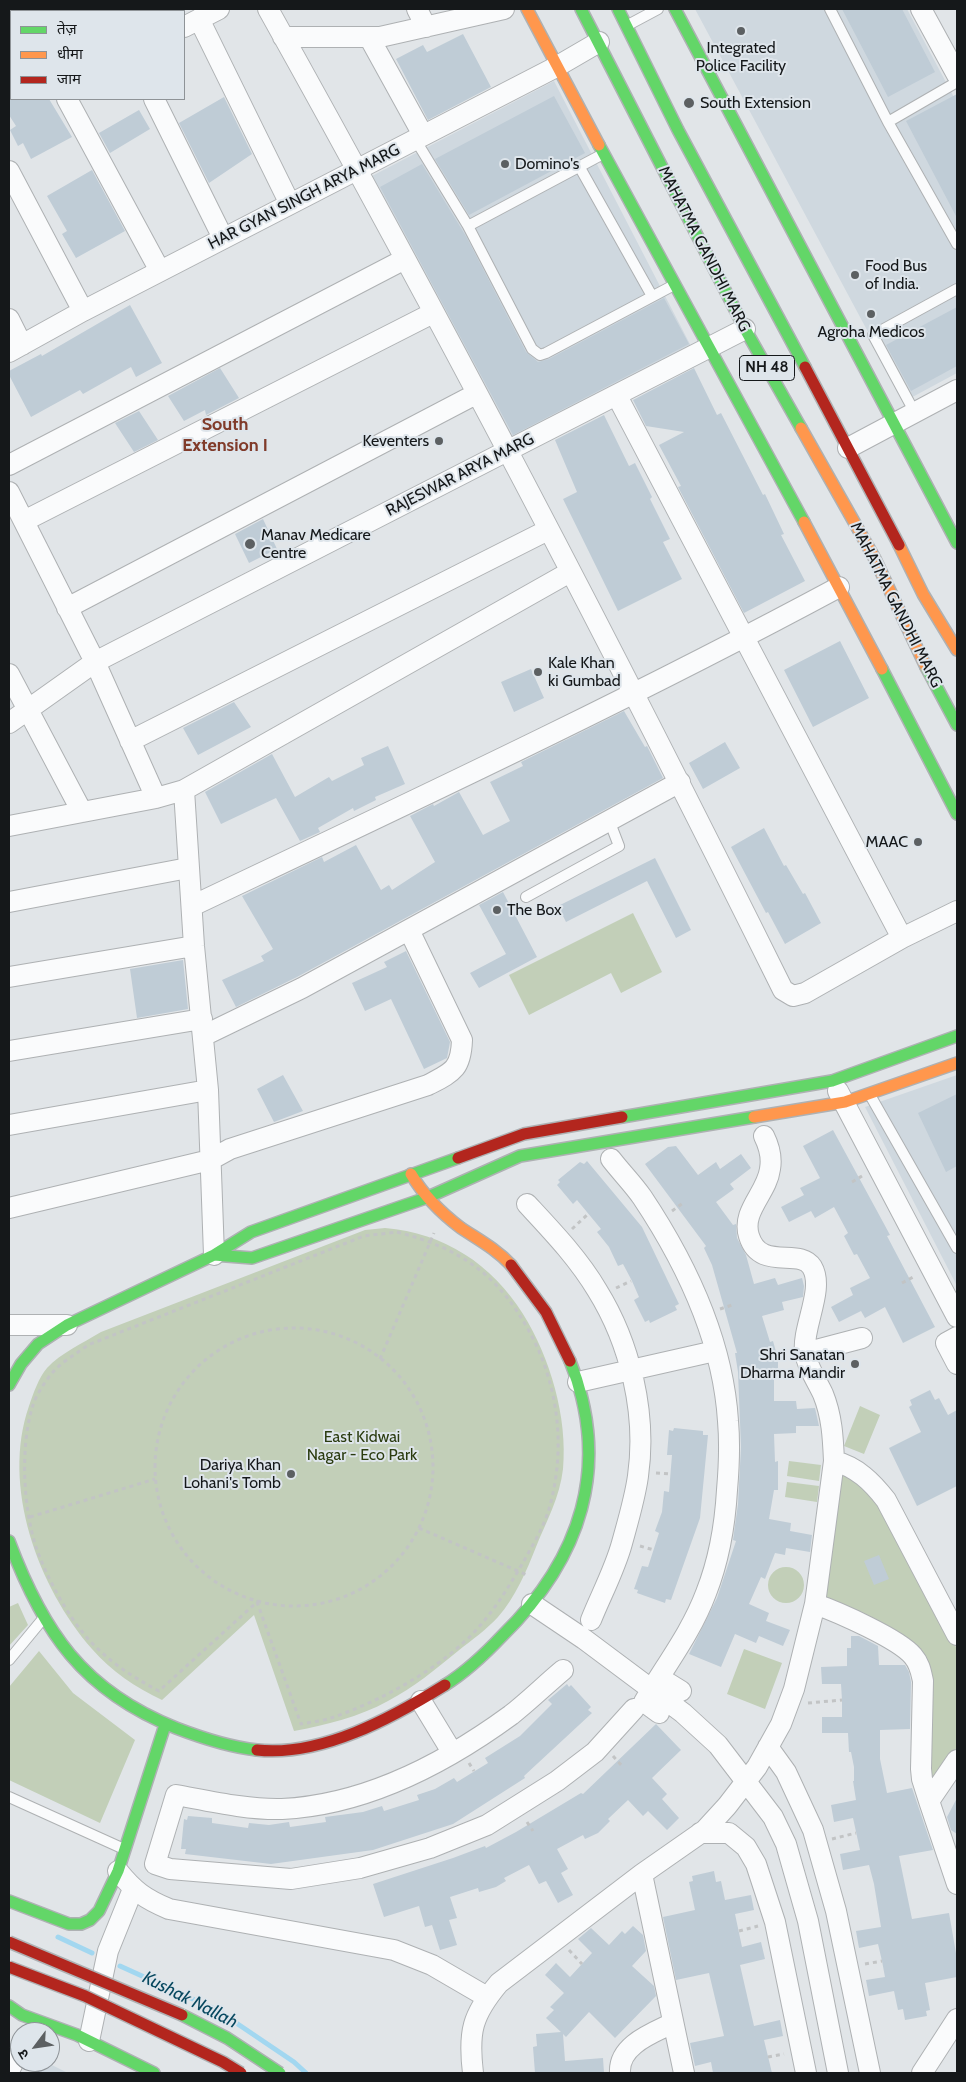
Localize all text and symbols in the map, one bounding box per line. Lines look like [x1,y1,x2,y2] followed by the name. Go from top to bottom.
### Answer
[10,10,185,100] legend
[57,20,77,38] text: तेज़
[735,25,747,37] marker: Integrated Police Facility
[696,38,786,76] place label: Integrated Police Facility
[57,45,83,63] text: धीमा
[57,70,81,88] text: जाम
[700,93,811,113] place label: South Extension
[682,96,696,110] marker: South Extension
[205,140,403,254] street label: HAR GYAN SINGH ARYA MARG
[515,154,579,174] place label: Domino's
[499,158,511,170] marker: Domino's
[654,163,754,335] street label: MAHATMA GANDHI MARG
[865,256,927,294] place label: Food Bus of India.
[849,269,861,281] marker: Food Bus of India.
[865,308,877,320] marker: Agroha Medicos
[817,322,925,342] place label: Agroha Medicos
[740,356,794,380] road number: NH 48
[182,414,268,456] district label: South Extension I
[383,429,537,521] street label: RAJESWAR ARYA MARG
[362,431,429,451] place label: Keventers
[433,435,445,447] marker: Keventers
[846,519,946,691] street label: MAHATMA GANDHI MARG
[261,525,371,563] place label: Manav Medicare Centre
[243,537,257,551] marker: Manav Medicare Centre
[548,653,621,691] place label: Kale Khan ki Gumbad
[532,666,544,678] marker: Kale Khan ki Gumbad
[866,832,908,852] place label: MAAC
[912,836,924,848] marker: MAAC
[507,900,562,920] place label: The Box
[491,904,503,916] marker: The Box
[740,1345,845,1383] place label: Shri Sanatan Dharma Mandir
[849,1358,861,1370] marker: Shri Sanatan Dharma Mandir
[307,1427,417,1465] park label: East Kidwai Nagar - Eco Park
[183,1455,281,1493] place label: Dariya Khan Lohani's Tomb
[285,1468,297,1480] marker: Dariya Khan Lohani's Tomb
[139,1967,241,2033] water label: Kushak Nallah
[10,2022,60,2072] north arrow
[13,2046,33,2062] text: उ

